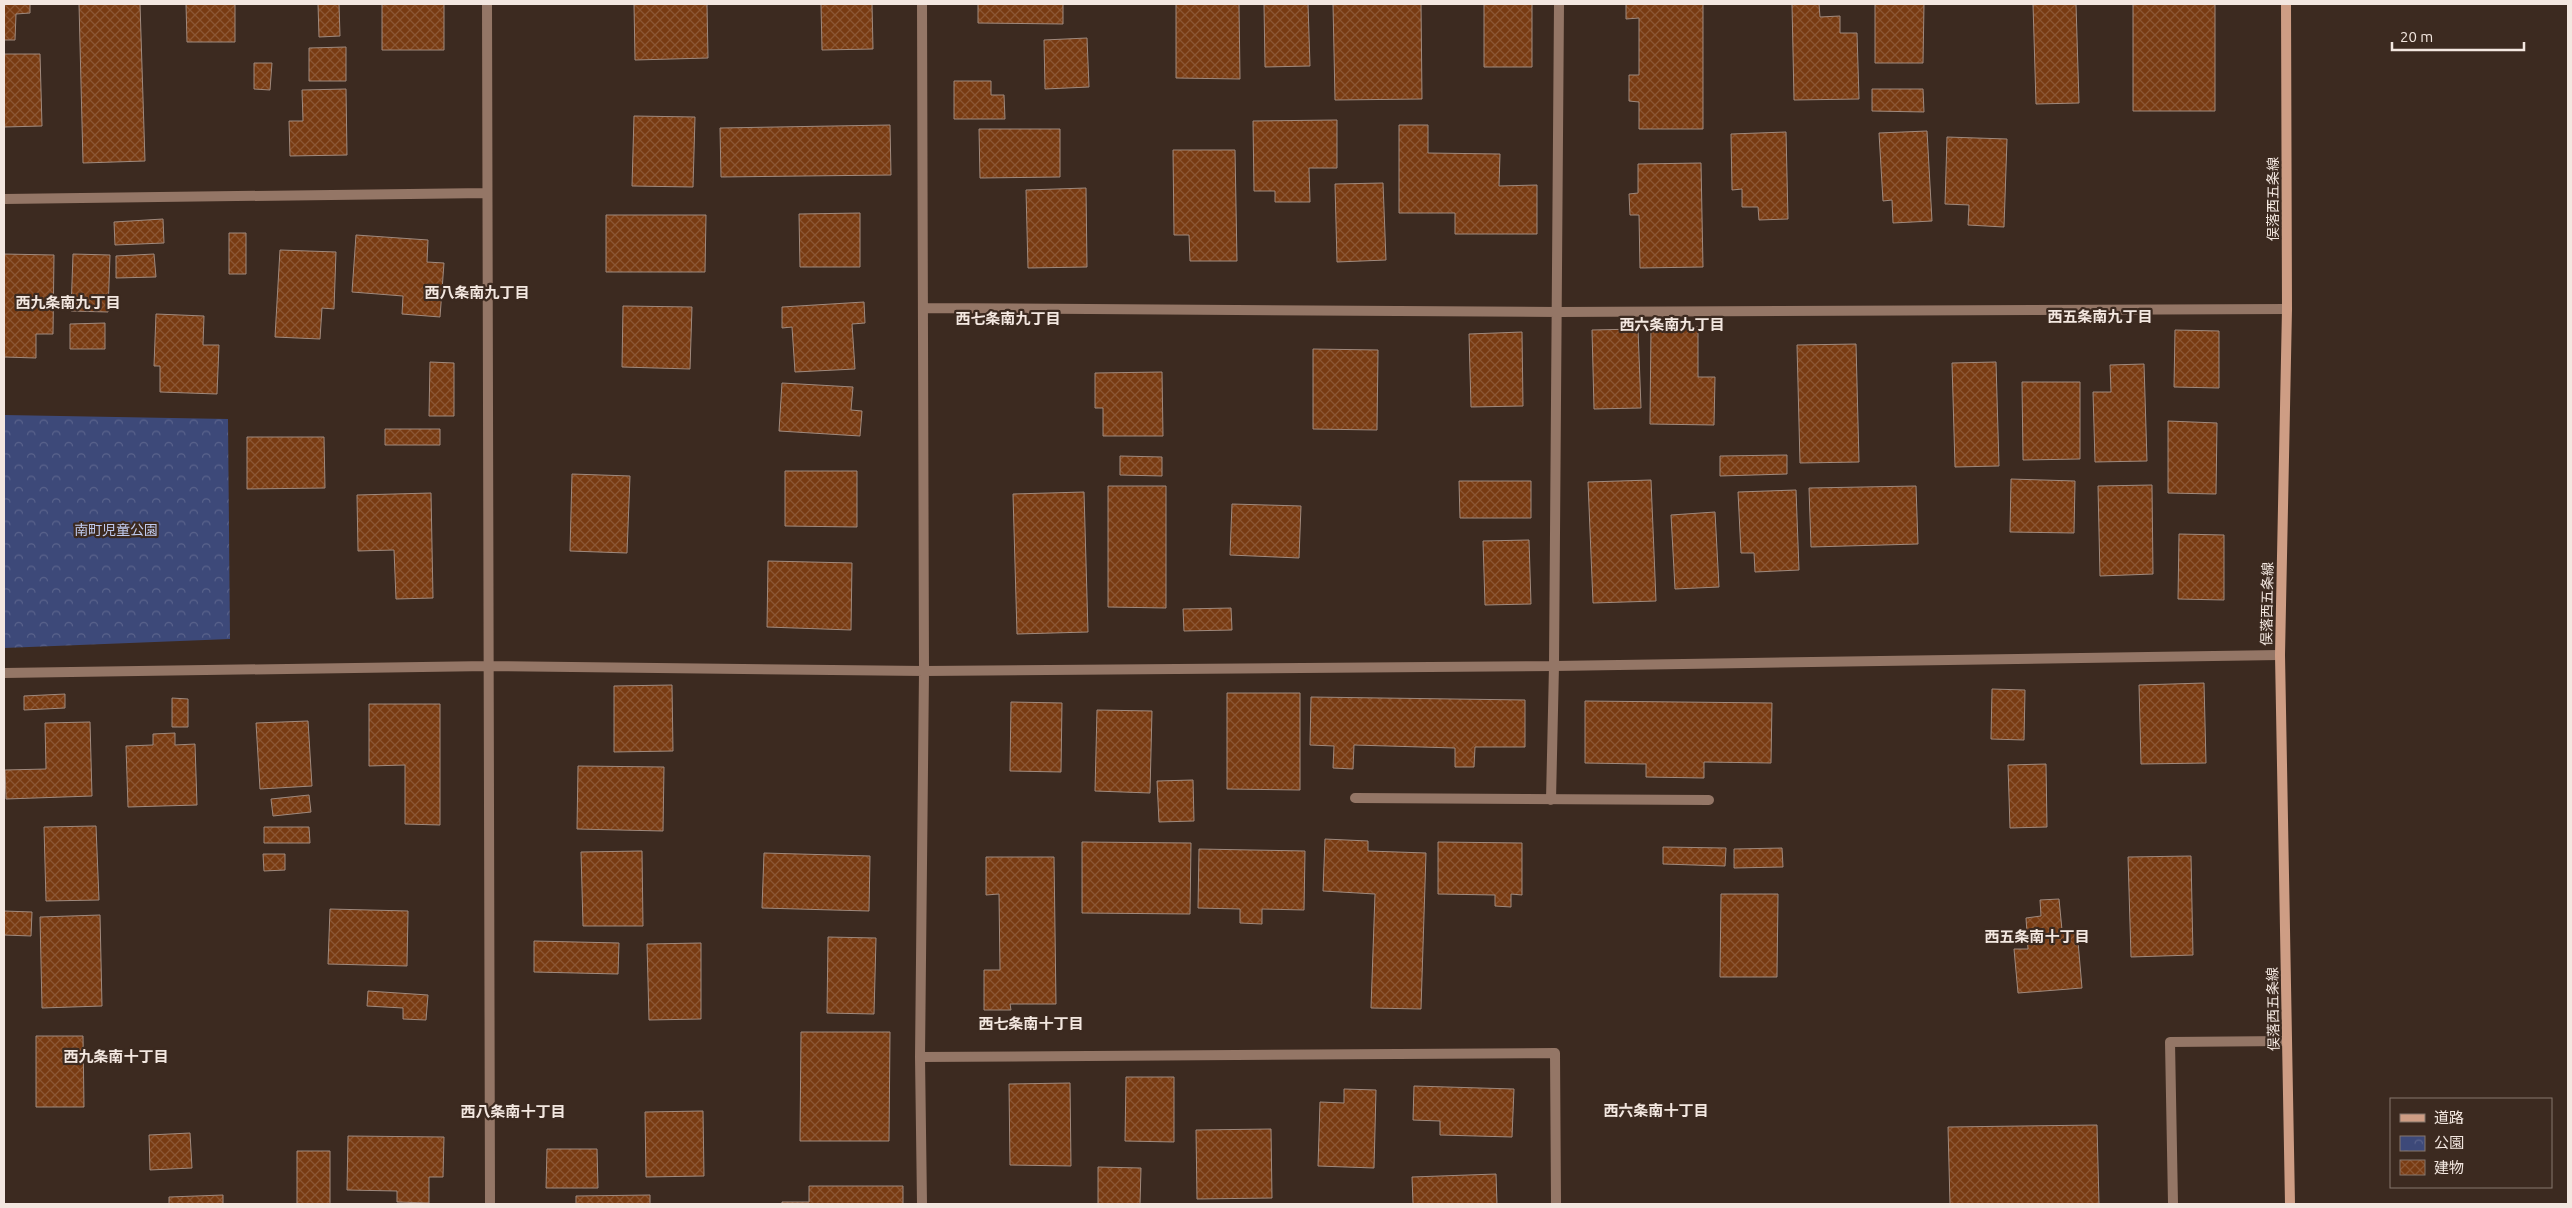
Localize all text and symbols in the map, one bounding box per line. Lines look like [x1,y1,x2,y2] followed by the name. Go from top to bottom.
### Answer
[2392,20,2524,52] scale bar
[2400,28,2433,45] text: 20 m
[2265,157,2281,241] street label: 俣落西五条線
[424,284,530,301] district label: 西八条南九丁目
[15,294,121,311] district label: 西九条南九丁目
[2047,308,2153,325] district label: 西五条南九丁目
[955,310,1061,327] district label: 西七条南九丁目
[1619,316,1725,333] district label: 西六条南九丁目
[74,522,158,538] park label: 南町児童公園
[2258,562,2276,646] street label: 俣落西五条線
[1984,928,2090,945] district label: 西五条南十丁目
[2264,967,2282,1051] street label: 俣落西五条線
[978,1015,1084,1032] district label: 西七条南十丁目
[63,1048,169,1065] district label: 西九条南十丁目
[2390,1098,2552,1188] legend
[1603,1102,1709,1119] district label: 西六条南十丁目
[460,1103,566,1120] district label: 西八条南十丁目
[2434,1109,2464,1126] text: 道路
[2434,1134,2464,1151] text: 公園
[2434,1159,2464,1176] text: 建物

